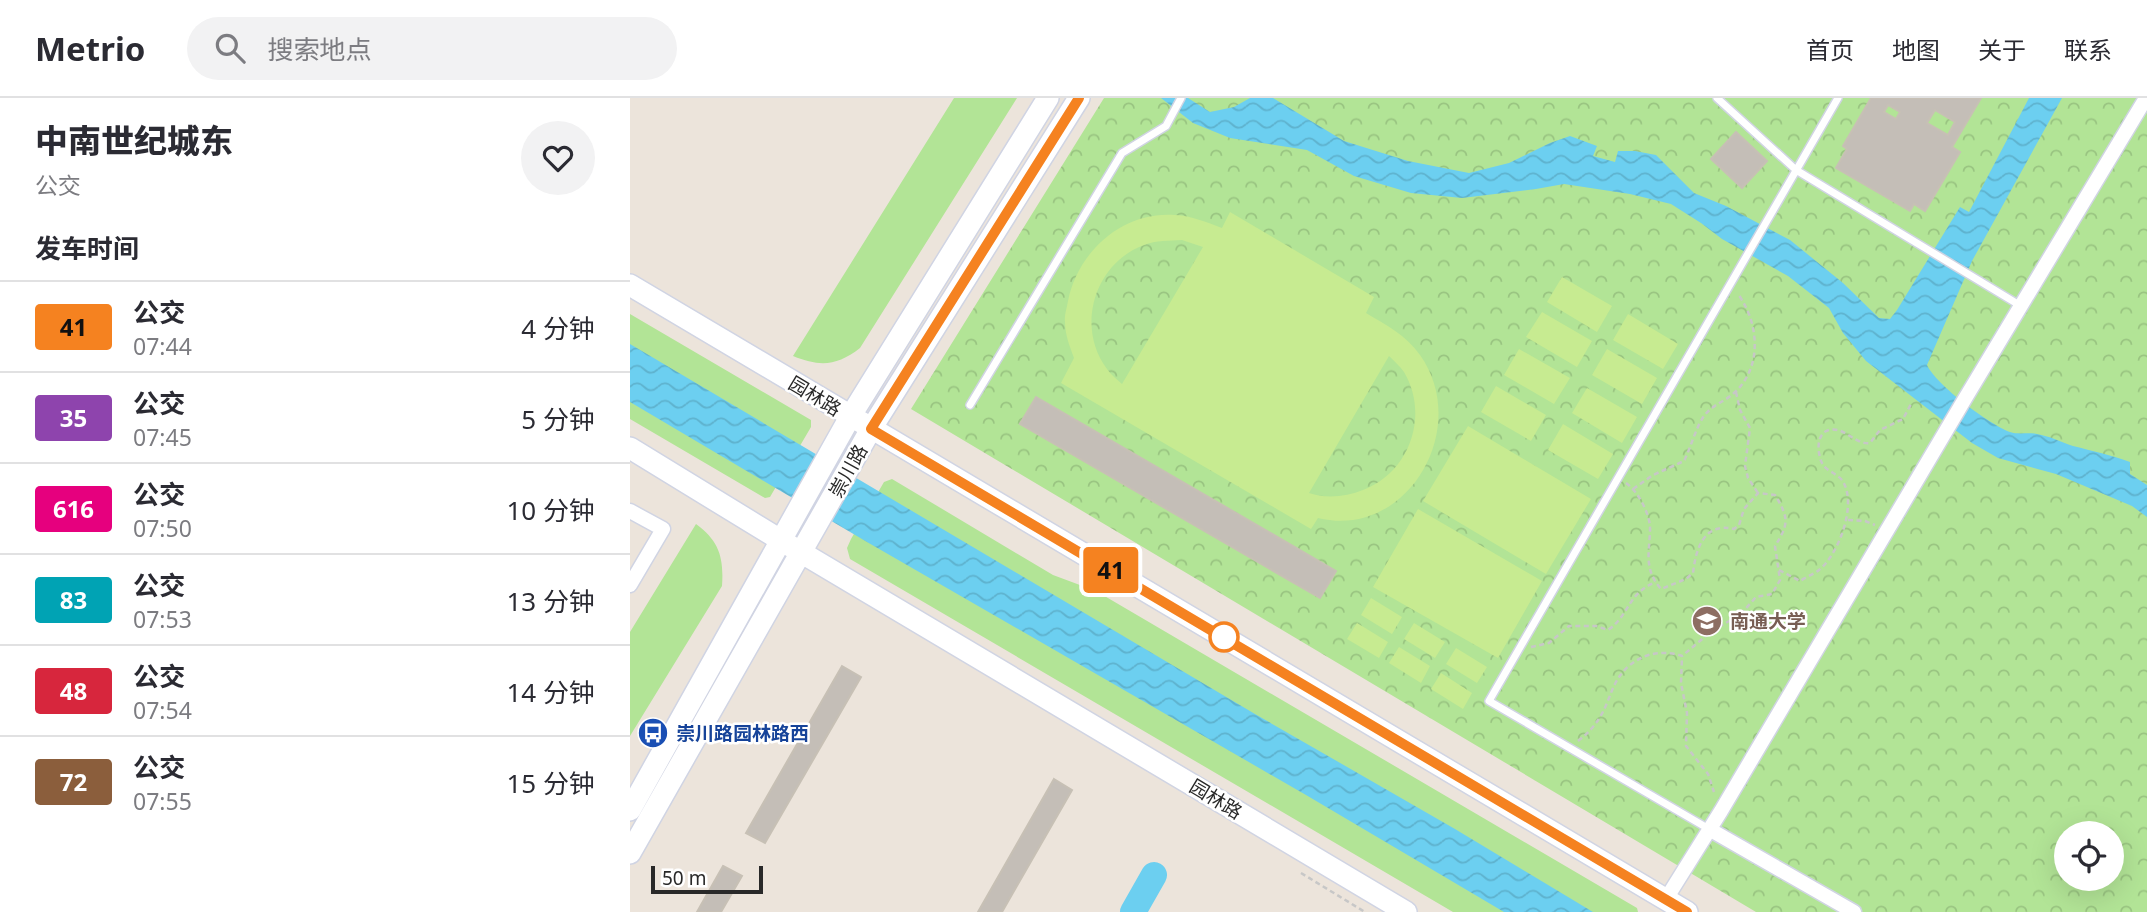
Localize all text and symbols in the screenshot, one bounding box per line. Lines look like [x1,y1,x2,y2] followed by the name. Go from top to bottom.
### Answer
[187,17,677,80] search box
[35,26,145,71] text: Metrio
[211,29,249,67] icon: search
[267,31,371,67] text: 搜索地点
[1806,33,1854,66] text: 首页
[1892,33,1940,66] text: 地图
[1978,33,2026,66] text: 关于
[2064,33,2112,66] text: 联系
[35,118,233,163] text: 中南世纪城东
[521,121,595,195] button: heart
[35,169,81,201] text: 公交
[35,230,139,266] text: 发车时间
[133,294,185,330] text: 公交
[60,310,87,343] text: 41
[521,310,595,346] text: 4 分钟
[133,330,192,362] text: 07:44
[784,370,846,422] street label: 园林路
[133,385,185,421] text: 公交
[60,401,87,434] text: 35
[521,401,595,437] text: 5 分钟
[133,421,192,453] text: 07:45
[823,440,873,502] street label: 崇川路
[133,476,185,512] text: 公交
[53,492,94,525] text: 616
[506,492,595,528] text: 10 分钟
[133,512,192,544] text: 07:50
[1079,547,1142,593] line badge: 41
[1097,553,1125,586] text: 41
[133,567,185,603] text: 公交
[60,583,87,616] text: 83
[506,583,595,619] text: 13 分钟
[133,603,192,635] text: 07:53
[1690,604,1724,638] school or university icon: 南通大学
[1730,608,1806,634] place label: 南通大学
[1209,622,1239,652] unlabelled marker
[133,658,185,694] text: 公交
[60,674,87,707] text: 48
[506,674,595,710] text: 14 分钟
[133,694,192,726] text: 07:54
[636,716,670,750] bus stop icon: 崇川路园林路西
[676,720,809,746] place label: 崇川路园林路西
[133,749,185,785] text: 公交
[60,765,87,798] text: 72
[506,765,595,801] text: 15 分钟
[1185,773,1247,825] street label: 园林路
[133,785,192,817] text: 07:55
[2054,821,2124,891] map controls
[2054,821,2124,891] button: locate
[651,863,763,895] scale bar
[662,865,706,891] text: 50 m

